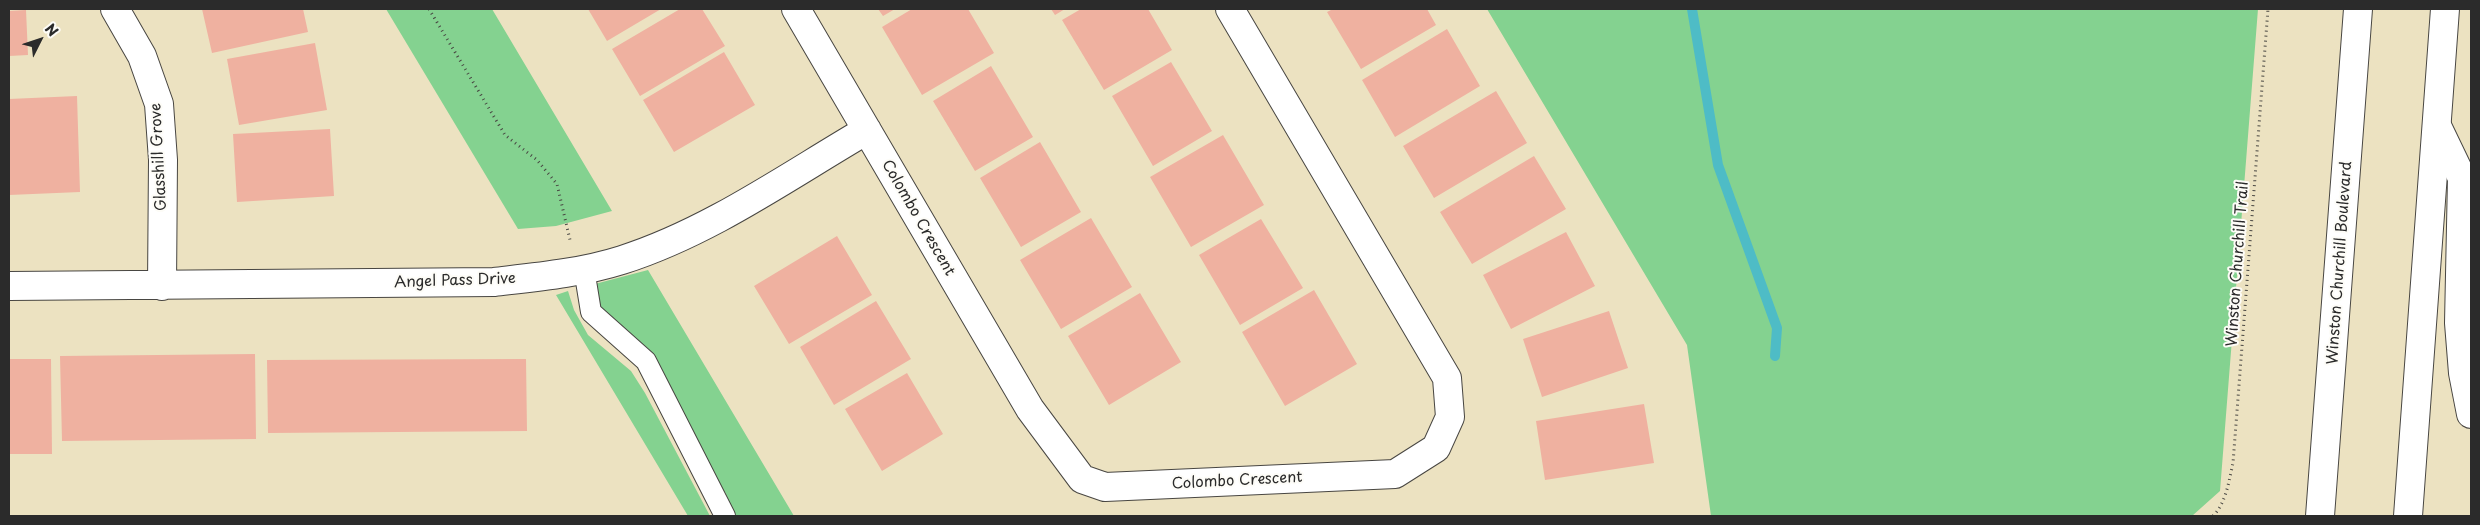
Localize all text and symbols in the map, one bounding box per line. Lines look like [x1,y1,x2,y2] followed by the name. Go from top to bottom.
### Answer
[15,15,65,65] north arrow
[40,19,63,41] text: N
[147,103,171,211] street label: Glasshill Grove
[878,157,958,279] street label: Colombo Crescent
[2324,161,2356,365] street label: Winston Churchill Boulevard
[2223,181,2253,347] street label: Winston Churchill Trail
[394,270,516,292] street label: Angel Pass Drive
[1171,469,1303,493] street label: Colombo Crescent

